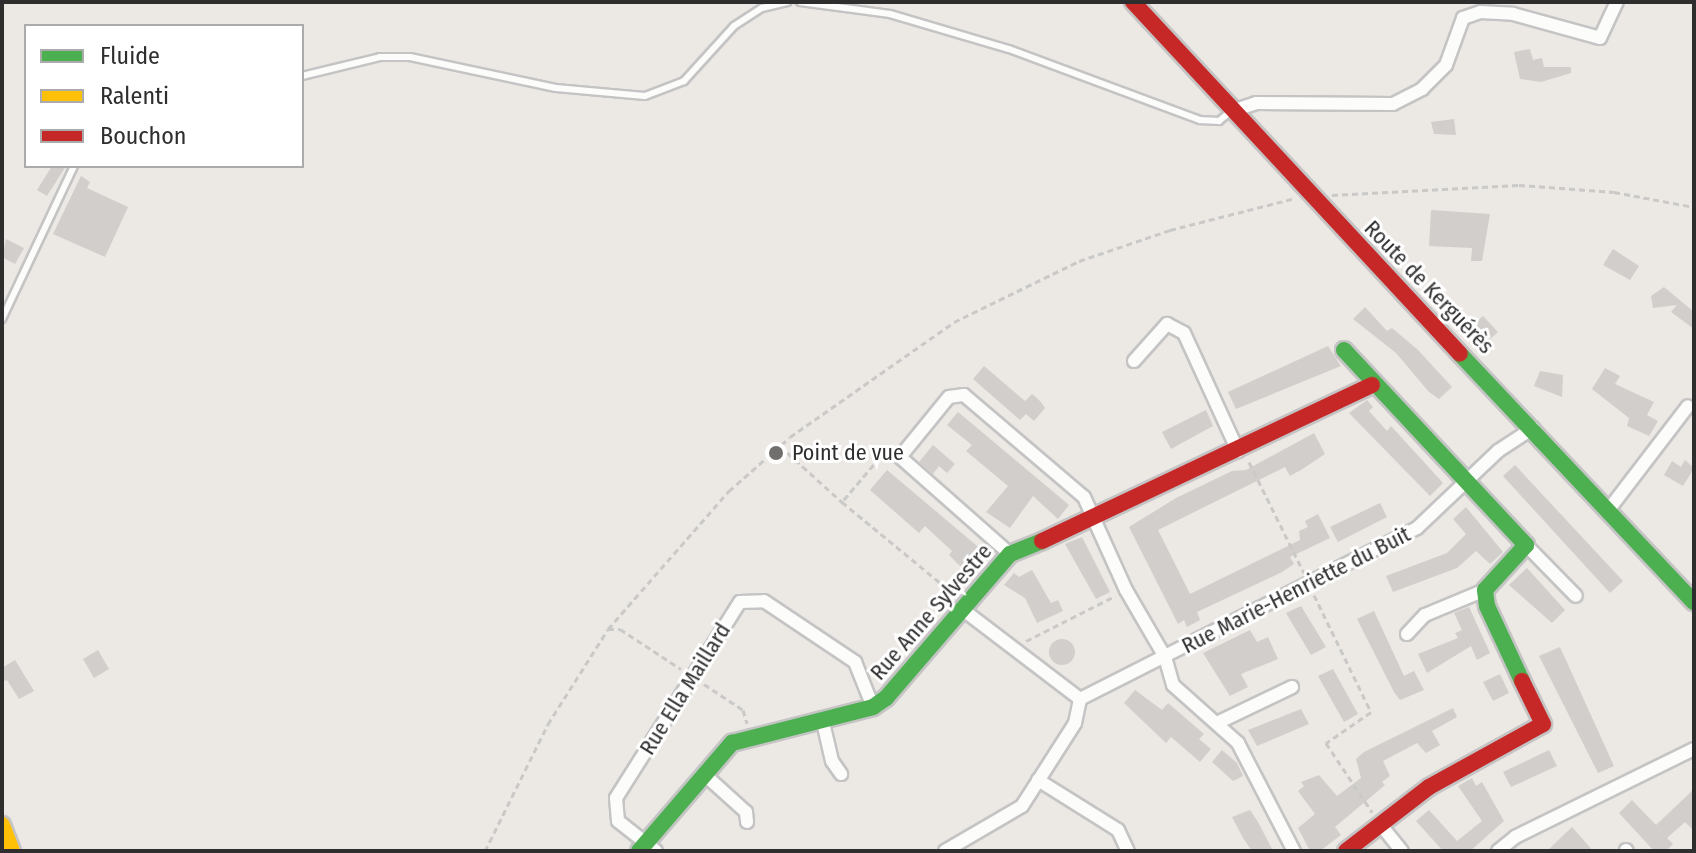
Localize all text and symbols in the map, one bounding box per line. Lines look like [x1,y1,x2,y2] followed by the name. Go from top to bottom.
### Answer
[24,24,304,168] legend
[100,42,160,70] text: Fluide
[100,82,169,110] text: Ralenti
[100,122,187,150] text: Bouchon
[1359,215,1499,359] street label: Route de Kerguérès
[792,440,904,466] place label: Point de vue
[767,444,785,462] marker: Point de vue
[1177,521,1415,659] street label: Rue Marie-Henriette du Buit
[865,539,997,685] street label: Rue Anne Sylvestre
[634,618,736,760] street label: Rue Ella Maillard

